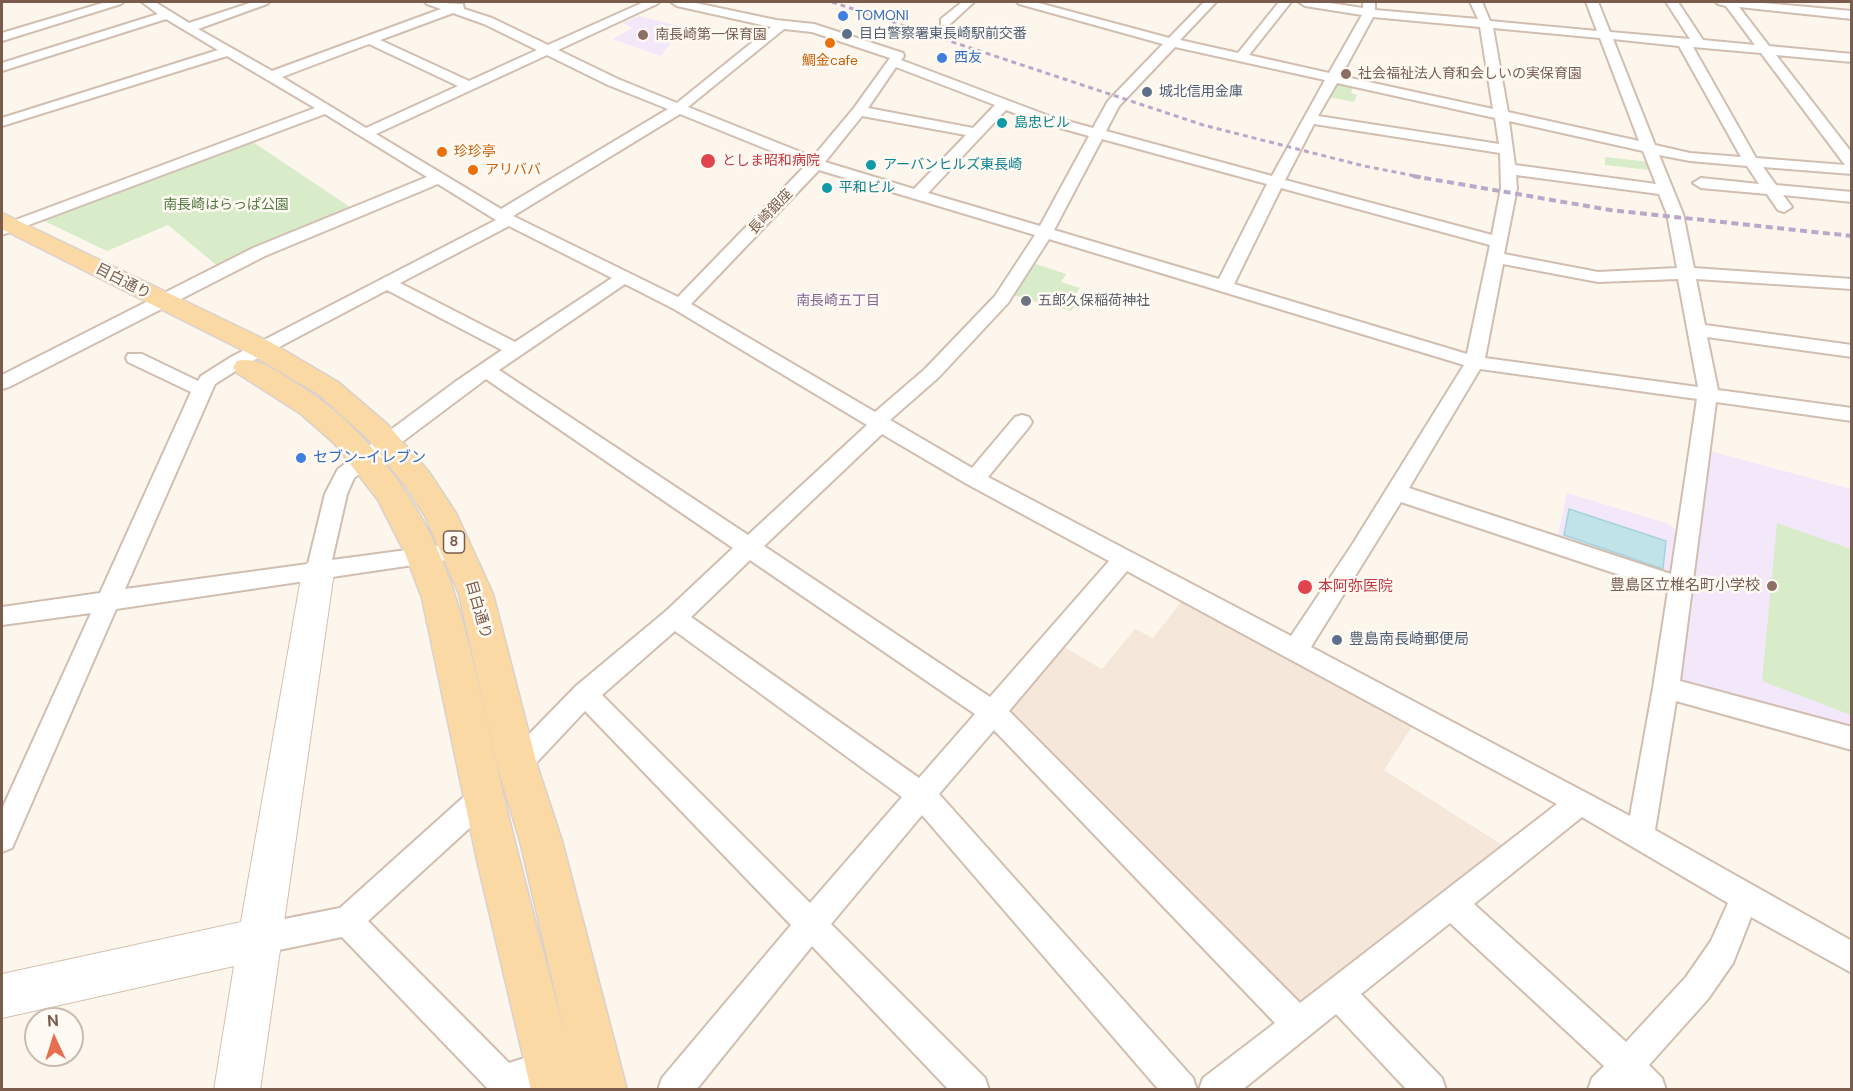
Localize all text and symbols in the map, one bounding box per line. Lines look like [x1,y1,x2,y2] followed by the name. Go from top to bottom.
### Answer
[855,8,909,24] place label: TOMONI
[836,9,850,23] marker: TOMONI
[859,26,1027,42] place label: 目白警察署東長崎駅前交番
[655,27,767,43] place label: 南長崎第一保育園
[840,27,854,41] marker: 目白警察署東長崎駅前交番
[636,28,650,42] marker: 南長崎第一保育園
[823,36,837,50] marker: 鯛金cafe
[954,50,982,66] place label: 西友
[935,51,949,65] marker: 西友
[802,53,858,69] place label: 鯛金cafe
[1358,66,1582,82] place label: 社会福祉法人育和会しいの実保育園
[1339,67,1353,81] marker: 社会福祉法人育和会しいの実保育園
[1159,84,1243,100] place label: 城北信用金庫
[1140,85,1154,99] marker: 城北信用金庫
[1014,115,1070,131] place label: 島忠ビル
[995,116,1009,130] marker: 島忠ビル
[454,144,496,160] place label: 珍珍亭
[435,145,449,159] marker: 珍珍亭
[699,152,717,170] marker: としま昭和病院
[722,153,820,169] place label: としま昭和病院
[883,157,1022,173] place label: アーバンヒルズ東長崎
[864,158,878,172] marker: アーバンヒルズ東長崎
[485,162,541,178] place label: アリババ
[466,163,480,177] marker: アリババ
[839,180,895,196] place label: 平和ビル
[820,181,834,195] marker: 平和ビル
[746,186,796,238] street label: 長崎銀座
[163,197,289,213] park label: 南長崎はらっぱ公園
[92,260,154,304] street label: 目白通り
[796,293,880,309] district label: 南長崎五丁目
[1038,293,1150,309] place label: 五郎久保稲荷神社
[1019,294,1033,308] marker: 五郎久保稲荷神社
[313,449,426,467] place label: セブン-イレブン
[294,451,308,465] marker: セブン-イレブン
[444,531,464,553] road number: 8
[1610,577,1760,595] place label: 豊島区立椎名町小学校
[1296,578,1314,596] marker: 本阿弥医院
[1318,578,1393,596] place label: 本阿弥医院
[461,579,495,641] street label: 目白通り
[1765,579,1779,593] marker: 豊島区立椎名町小学校
[1349,631,1469,649] place label: 豊島南長崎郵便局
[1330,633,1344,647] marker: 豊島南長崎郵便局
[24,1007,84,1067] north arrow
[46,1010,59,1031] text: N

